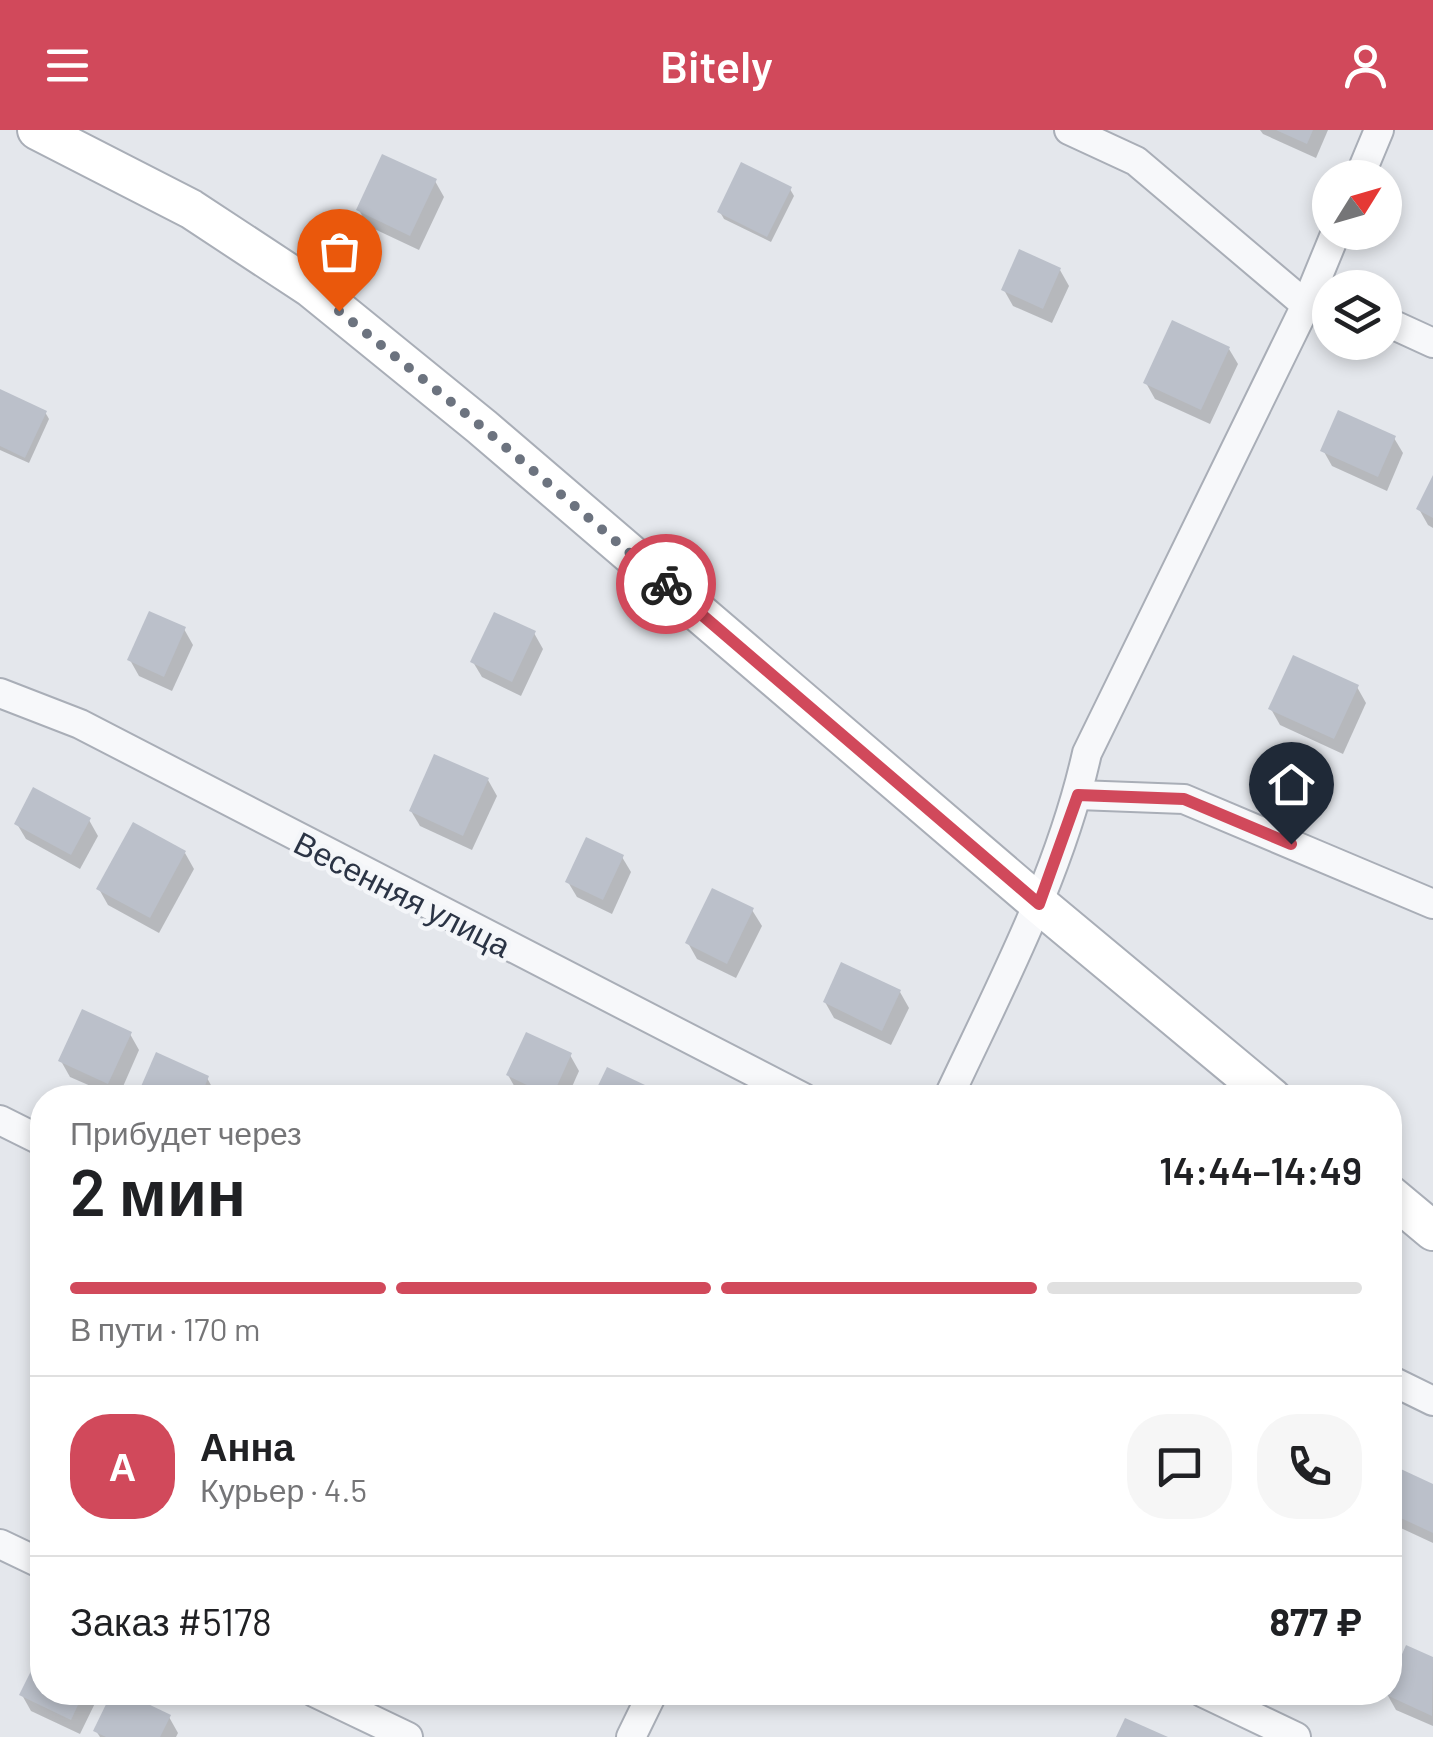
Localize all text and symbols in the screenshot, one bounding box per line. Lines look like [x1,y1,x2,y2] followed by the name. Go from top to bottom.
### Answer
[40,38,95,93] icon: menu
[660,38,773,92] text: Bitely
[1338,38,1393,93] icon: person
[1312,160,1402,250] north arrow
[1312,160,1402,360] map controls
[297,209,382,312] pin
[312,224,367,279] icon: bag
[1312,270,1402,360] button: layers
[616,534,716,634] courier
[639,557,694,612] icon: bike
[1249,742,1334,845] pin
[1264,757,1319,812] icon: home
[288,822,518,965] street label: Весенняя улица
[70,1113,302,1151] text: Прибудет через
[1159,1147,1362,1193] text: 14:44–14:49
[70,1151,246,1229] text: 2 мин
[70,1309,260,1347] text: В пути · 170 m
[1127,1414,1232,1519] button: chat
[1257,1414,1362,1519] button: phone
[200,1423,294,1469] text: Анна
[109,1443,136,1489] text: А
[200,1470,367,1508] text: Курьер · 4.5
[70,1598,272,1644] text: Заказ #5178
[1270,1598,1362,1644] text: 877 ₽

